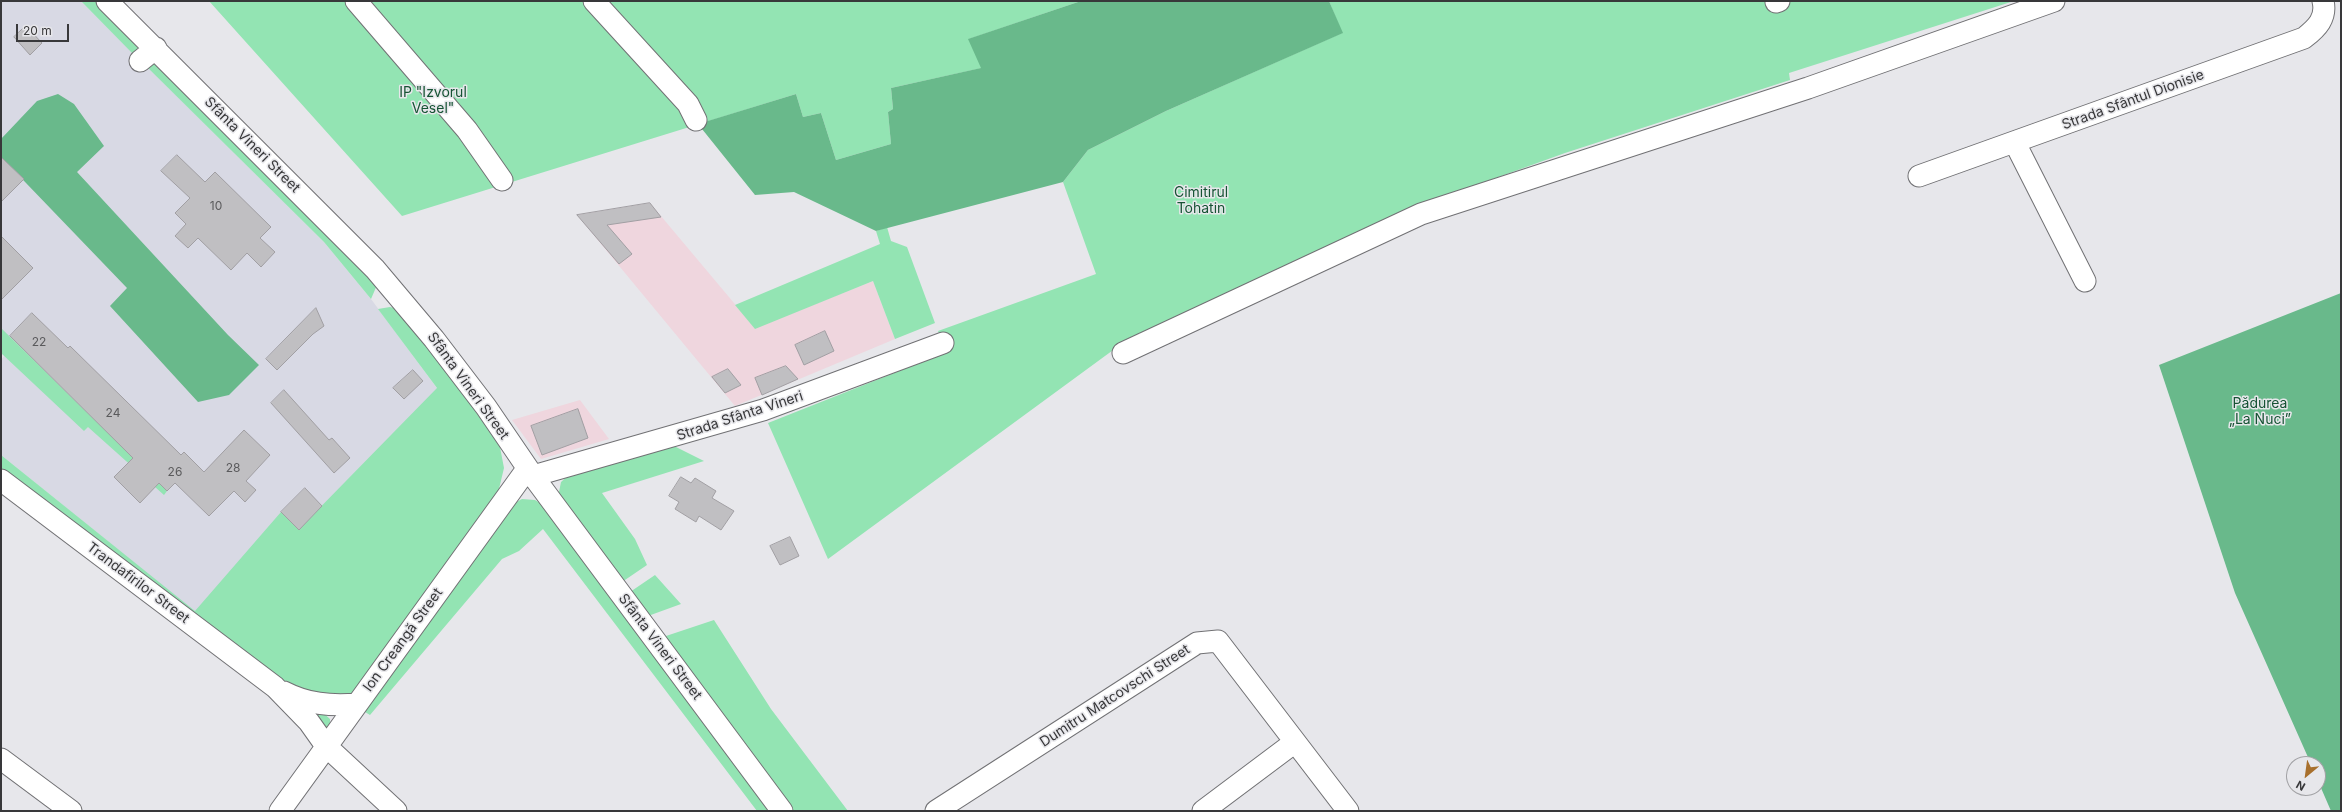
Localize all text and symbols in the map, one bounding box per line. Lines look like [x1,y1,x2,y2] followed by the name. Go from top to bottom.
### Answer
[18,16,71,42] scale bar
[23,23,52,38] text: 20 m
[2060,66,2206,134] street label: Strada Sfântul Dionisie
[399,85,467,118] park label: IP "Izvorul Vesel"
[201,94,303,196] street label: Sfânta Vineri Street
[1174,185,1228,218] park label: Cimitirul Tohatin
[210,199,222,213] house number: 10
[423,329,513,443] street label: Sfânta Vineri Street
[32,335,46,349] house number: 22
[675,388,805,444] street label: Strada Sfânta Vineri
[2229,396,2291,428] park label: Pădurea „La Nuci”
[106,406,120,420] house number: 24
[226,461,240,475] house number: 28
[168,465,182,479] house number: 26
[83,539,193,627] street label: Trandafirilor Street
[360,585,446,695] street label: Ion Creangă Street
[615,591,705,703] street label: Sfânta Vineri Street
[1037,641,1193,751] street label: Dumitru Matcovschi Street
[2286,756,2326,796] north arrow
[2294,777,2308,794] text: N

